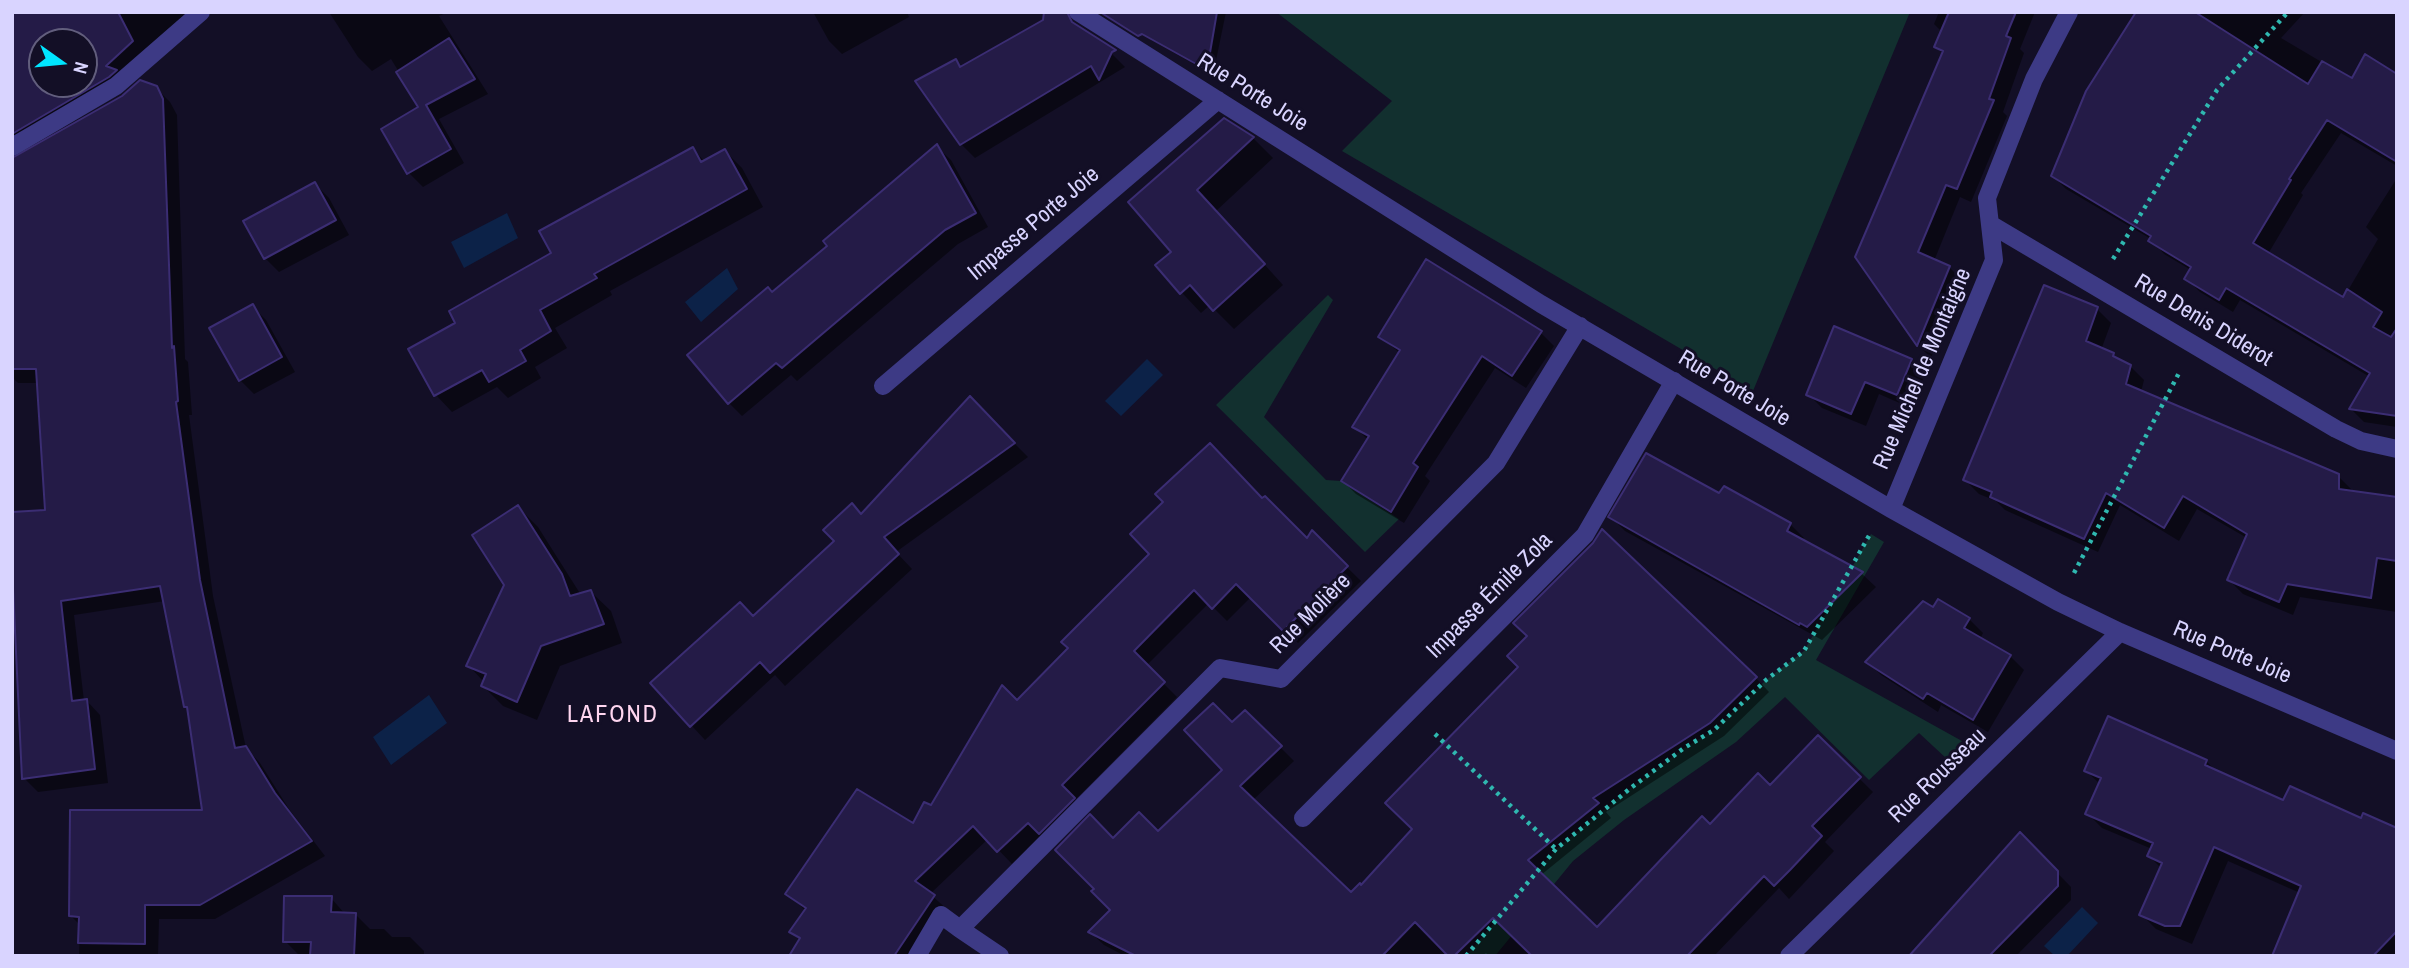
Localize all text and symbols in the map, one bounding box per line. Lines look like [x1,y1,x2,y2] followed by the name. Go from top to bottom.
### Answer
[28,28,98,98] north arrow
[1191,48,1313,138] street label: Rue Porte Joie
[67,59,95,77] text: N
[963,161,1105,287] street label: Impasse Porte Joie
[1868,264,1978,474] street label: Rue Michel de Montaigne
[2129,269,2277,373] street label: Rue Denis Diderot
[1673,345,1795,433] street label: Rue Porte Joie
[1421,527,1559,665] street label: Impasse Émile Zola
[1265,568,1357,660] street label: Rue Molière
[2169,616,2295,690] street label: Rue Porte Joie
[568,702,658,730] district label: LAFOND
[1884,723,1992,829] street label: Rue Rousseau

